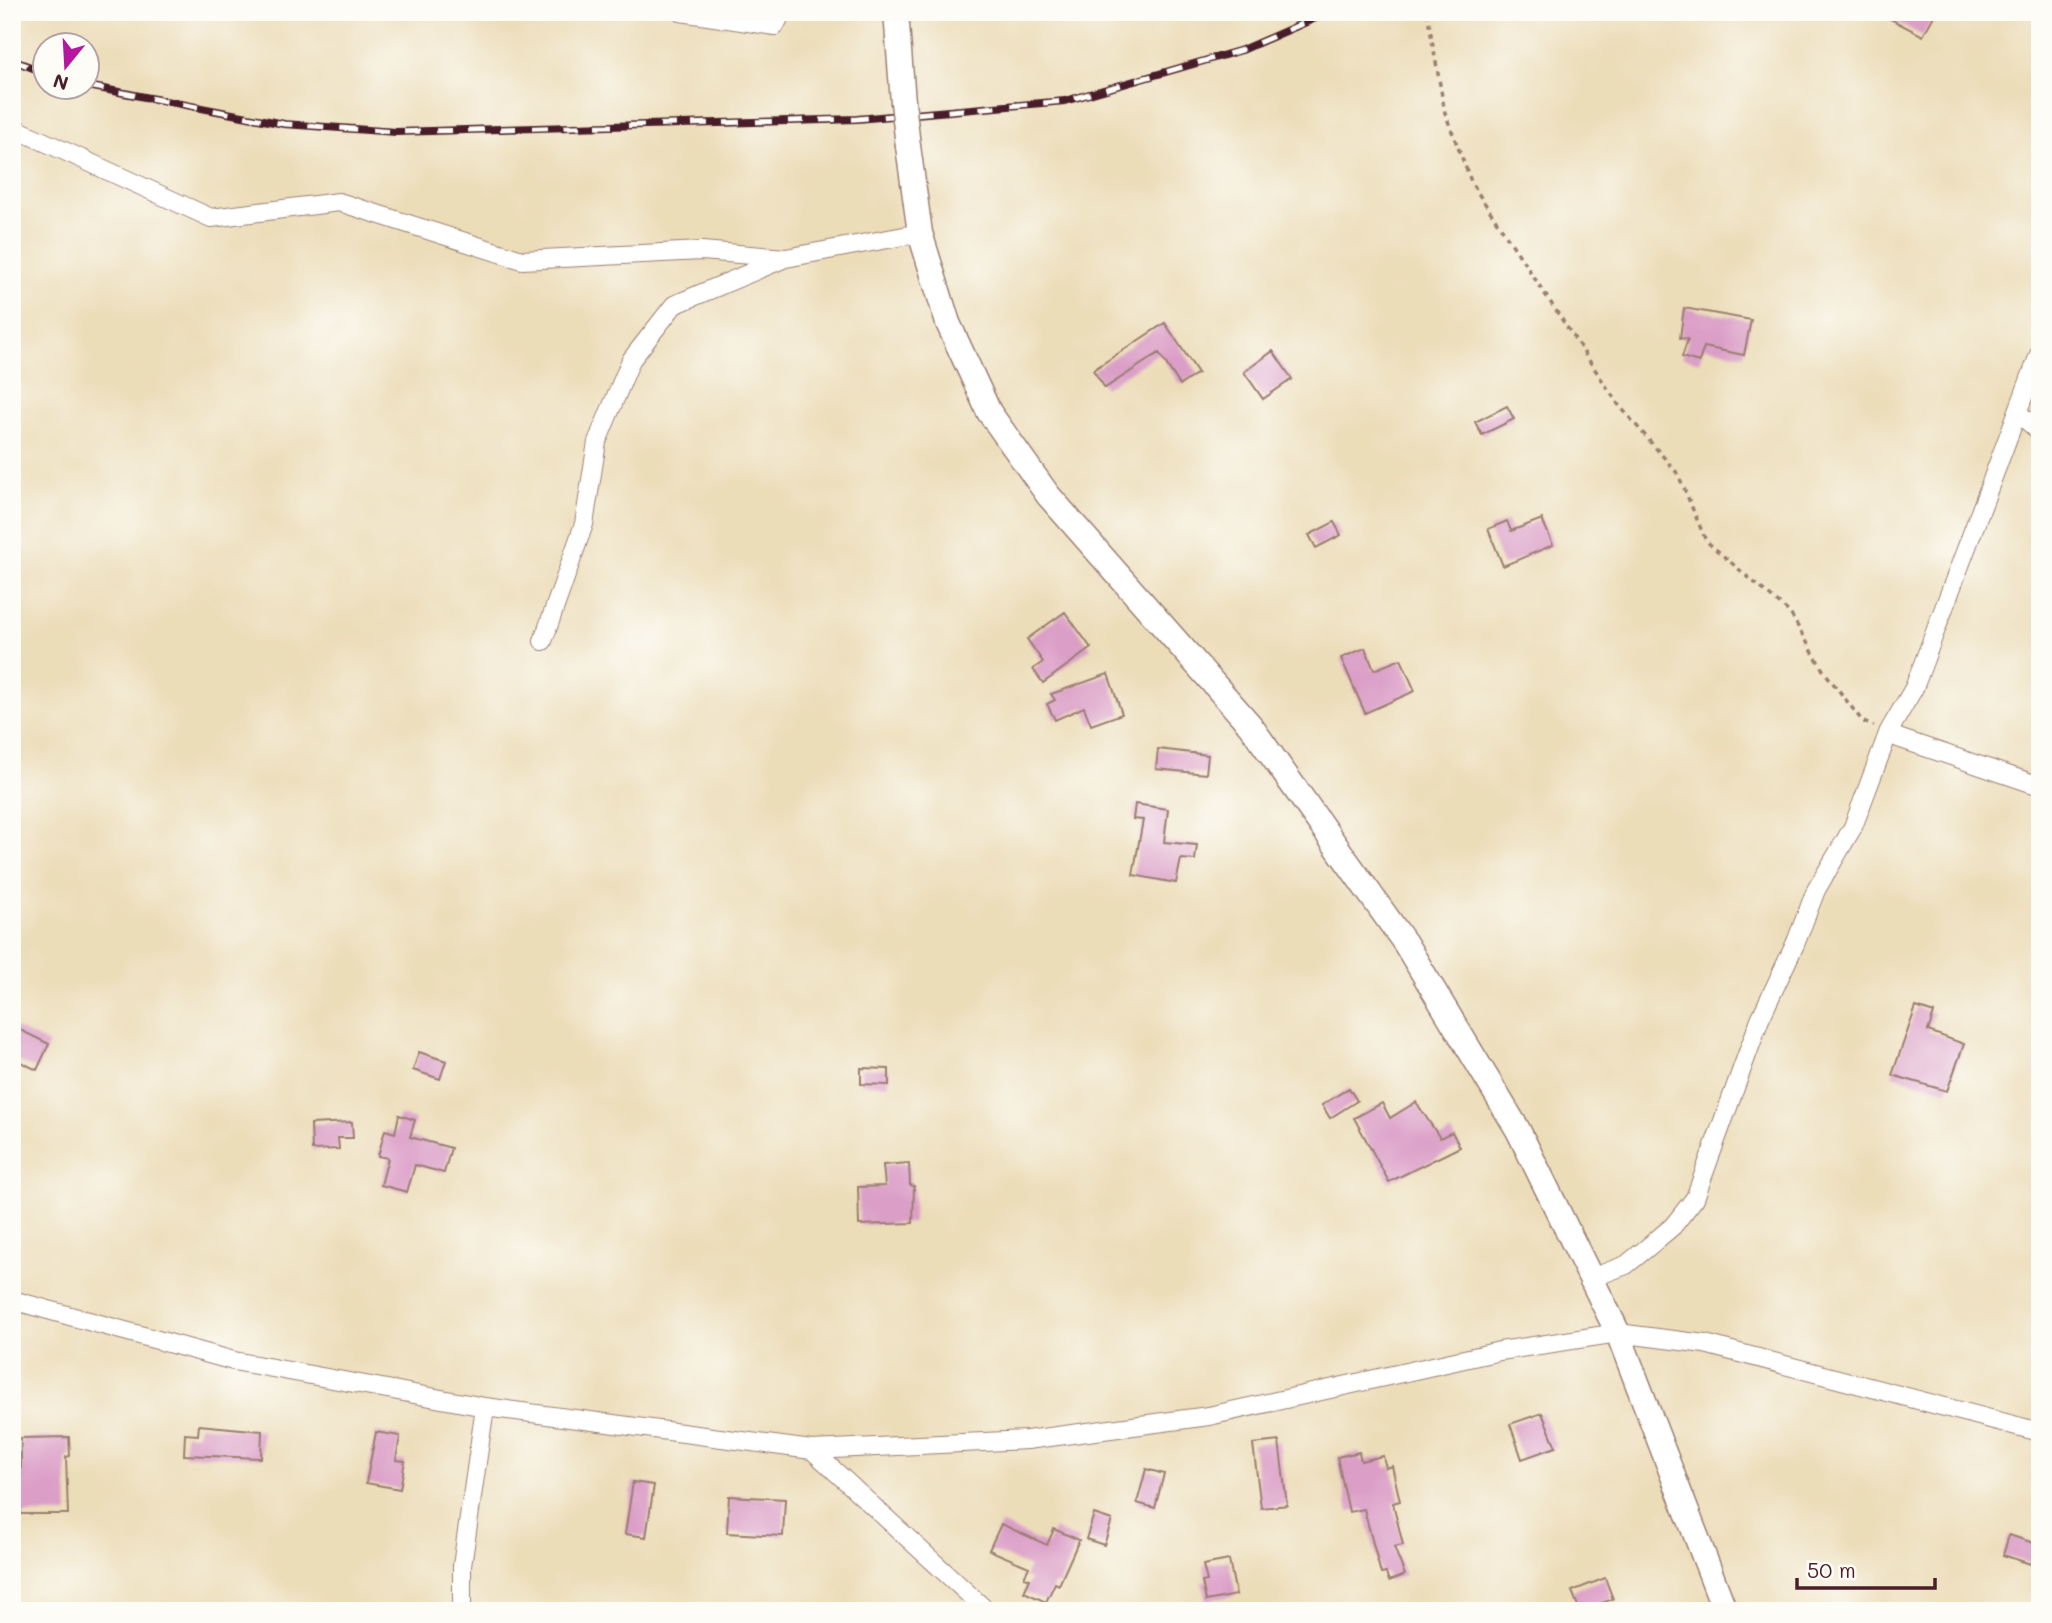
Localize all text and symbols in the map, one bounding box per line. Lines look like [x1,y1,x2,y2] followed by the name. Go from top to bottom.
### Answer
[32,32,102,102] north arrow
[50,69,71,97] text: N
[1797,1546,1935,1590] scale bar
[1807,1556,1856,1583] text: 50 m

